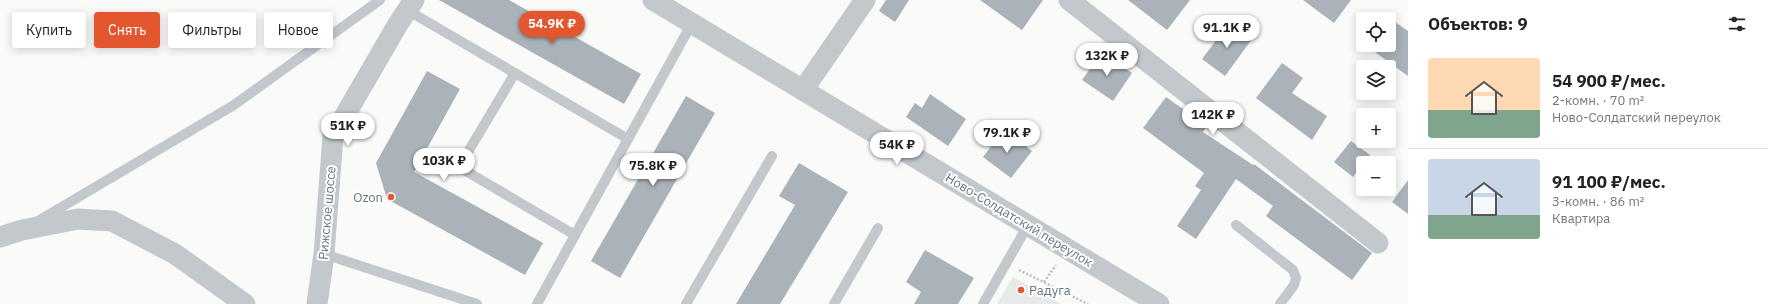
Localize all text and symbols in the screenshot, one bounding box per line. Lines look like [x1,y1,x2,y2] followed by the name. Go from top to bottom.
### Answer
[515,11,589,45] pin: 54.9K ₽
[12,12,86,48] chip: Купить
[94,12,160,48] chip: Снять
[168,12,256,48] chip: Фильтры
[264,12,333,48] chip: Новое
[1356,12,1396,196] map controls
[1356,12,1396,52] button: locate
[1428,13,1528,35] text: Объектов: 9
[1726,13,1748,35] icon: filters
[528,15,576,32] text: 54.9K ₽
[1190,15,1264,49] pin: 91.1K ₽
[1203,19,1251,36] text: 91.1K ₽
[1074,43,1140,77] pin: 132K ₽
[1085,47,1129,64] text: 132K ₽
[1356,60,1396,100] button: layers
[1552,70,1666,92] text: 54 900 ₽/мес.
[1460,74,1508,122] icon: home
[1552,92,1644,109] text: 2-комн. · 70 m²
[1180,102,1246,136] pin: 142K ₽
[1191,106,1235,123] text: 142K ₽
[1356,108,1396,148] button: +
[1552,109,1721,126] text: Ново-Солдатский переулок
[320,113,376,147] pin: 51K ₽
[330,117,366,134] text: 51K ₽
[970,120,1044,154] pin: 79.1K ₽
[983,124,1031,141] text: 79.1K ₽
[869,132,925,166] pin: 54K ₽
[879,136,915,153] text: 54K ₽
[411,148,477,182] pin: 103K ₽
[422,152,466,169] text: 103K ₽
[616,153,690,187] pin: 75.8K ₽
[1356,156,1396,196] button: −
[629,157,677,174] text: 75.8K ₽
[314,165,340,261] street label: Рижское шоссе
[942,169,1096,271] street label: Ново-Солдатский переулок
[1552,171,1666,193] text: 91 100 ₽/мес.
[1460,175,1508,223] icon: home
[353,189,383,206] place label: Ozon
[386,192,396,202] marker: Ozon
[1552,193,1644,210] text: 3-комн. · 86 m²
[1552,210,1610,227] text: Квартира
[1029,282,1071,299] place label: Радуга
[1016,285,1026,295] marker: Радуга

